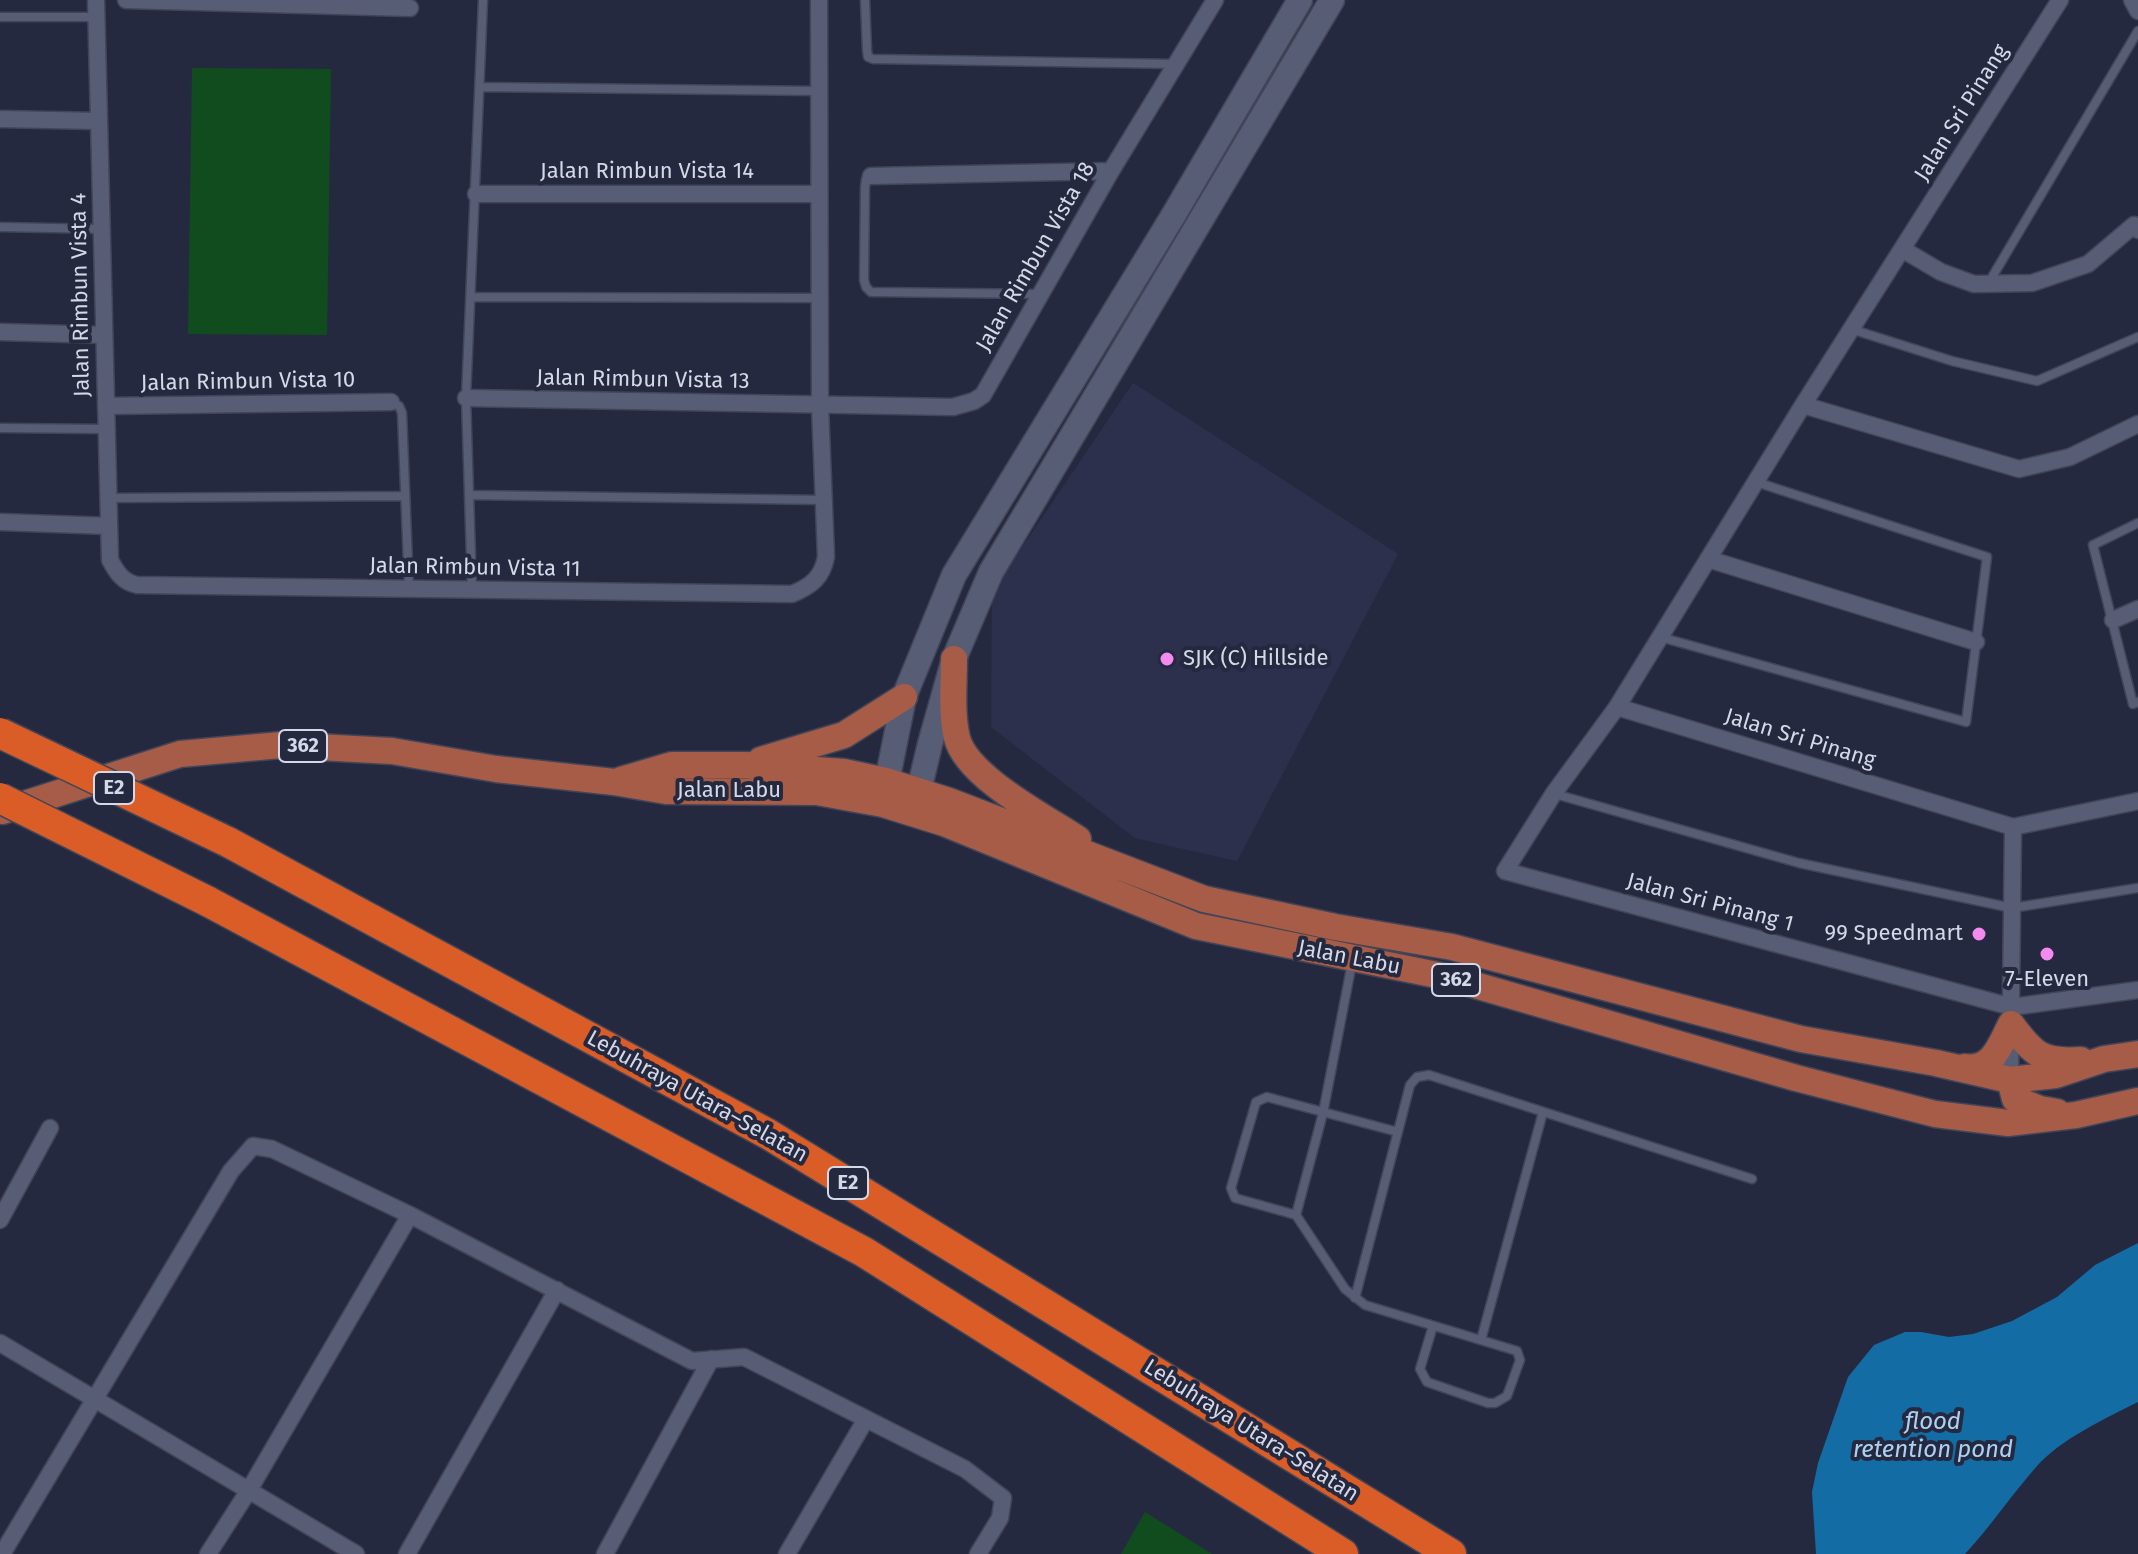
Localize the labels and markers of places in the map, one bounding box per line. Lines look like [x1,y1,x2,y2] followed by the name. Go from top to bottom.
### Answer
[1183,646,1328,672] place label: SJK (C) Hillside
[1158,650,1176,668] marker: SJK (C) Hillside
[1825,921,1963,947] place label: 99 Speedmart
[1970,925,1988,943] marker: 99 Speedmart
[2038,945,2056,963] marker: 7-Eleven
[2005,967,2089,993] place label: 7-Eleven

